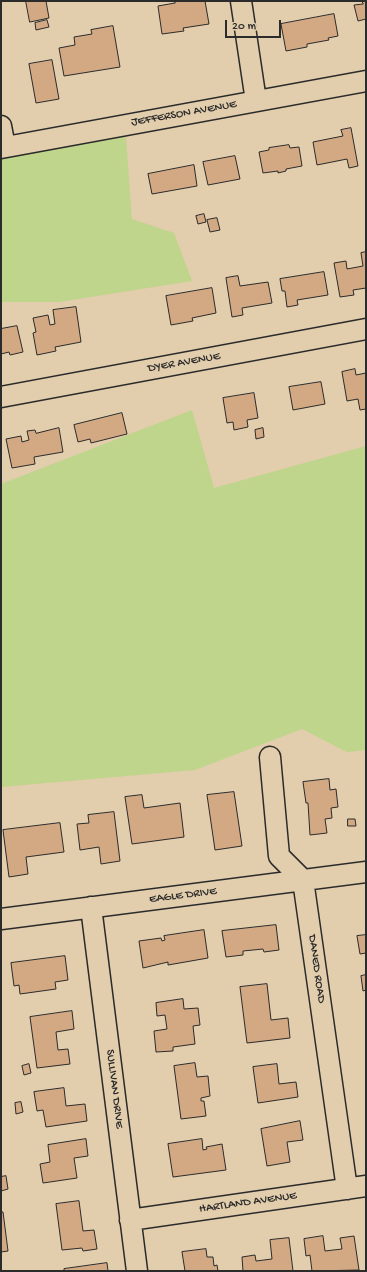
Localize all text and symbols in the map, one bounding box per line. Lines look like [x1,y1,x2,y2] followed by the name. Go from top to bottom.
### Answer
[227,12,283,38] scale bar
[232,20,256,34] text: 20 m
[130,98,238,130] street label: JEFFERSON AVENUE
[147,350,221,376] street label: DYER AVENUE
[148,885,218,907] street label: EAGLE DRIVE
[304,934,328,1004] street label: DANED ROAD
[102,1049,126,1129] street label: SULLIVAN DRIVE
[198,1189,298,1217] street label: HARTLAND AVENUE

